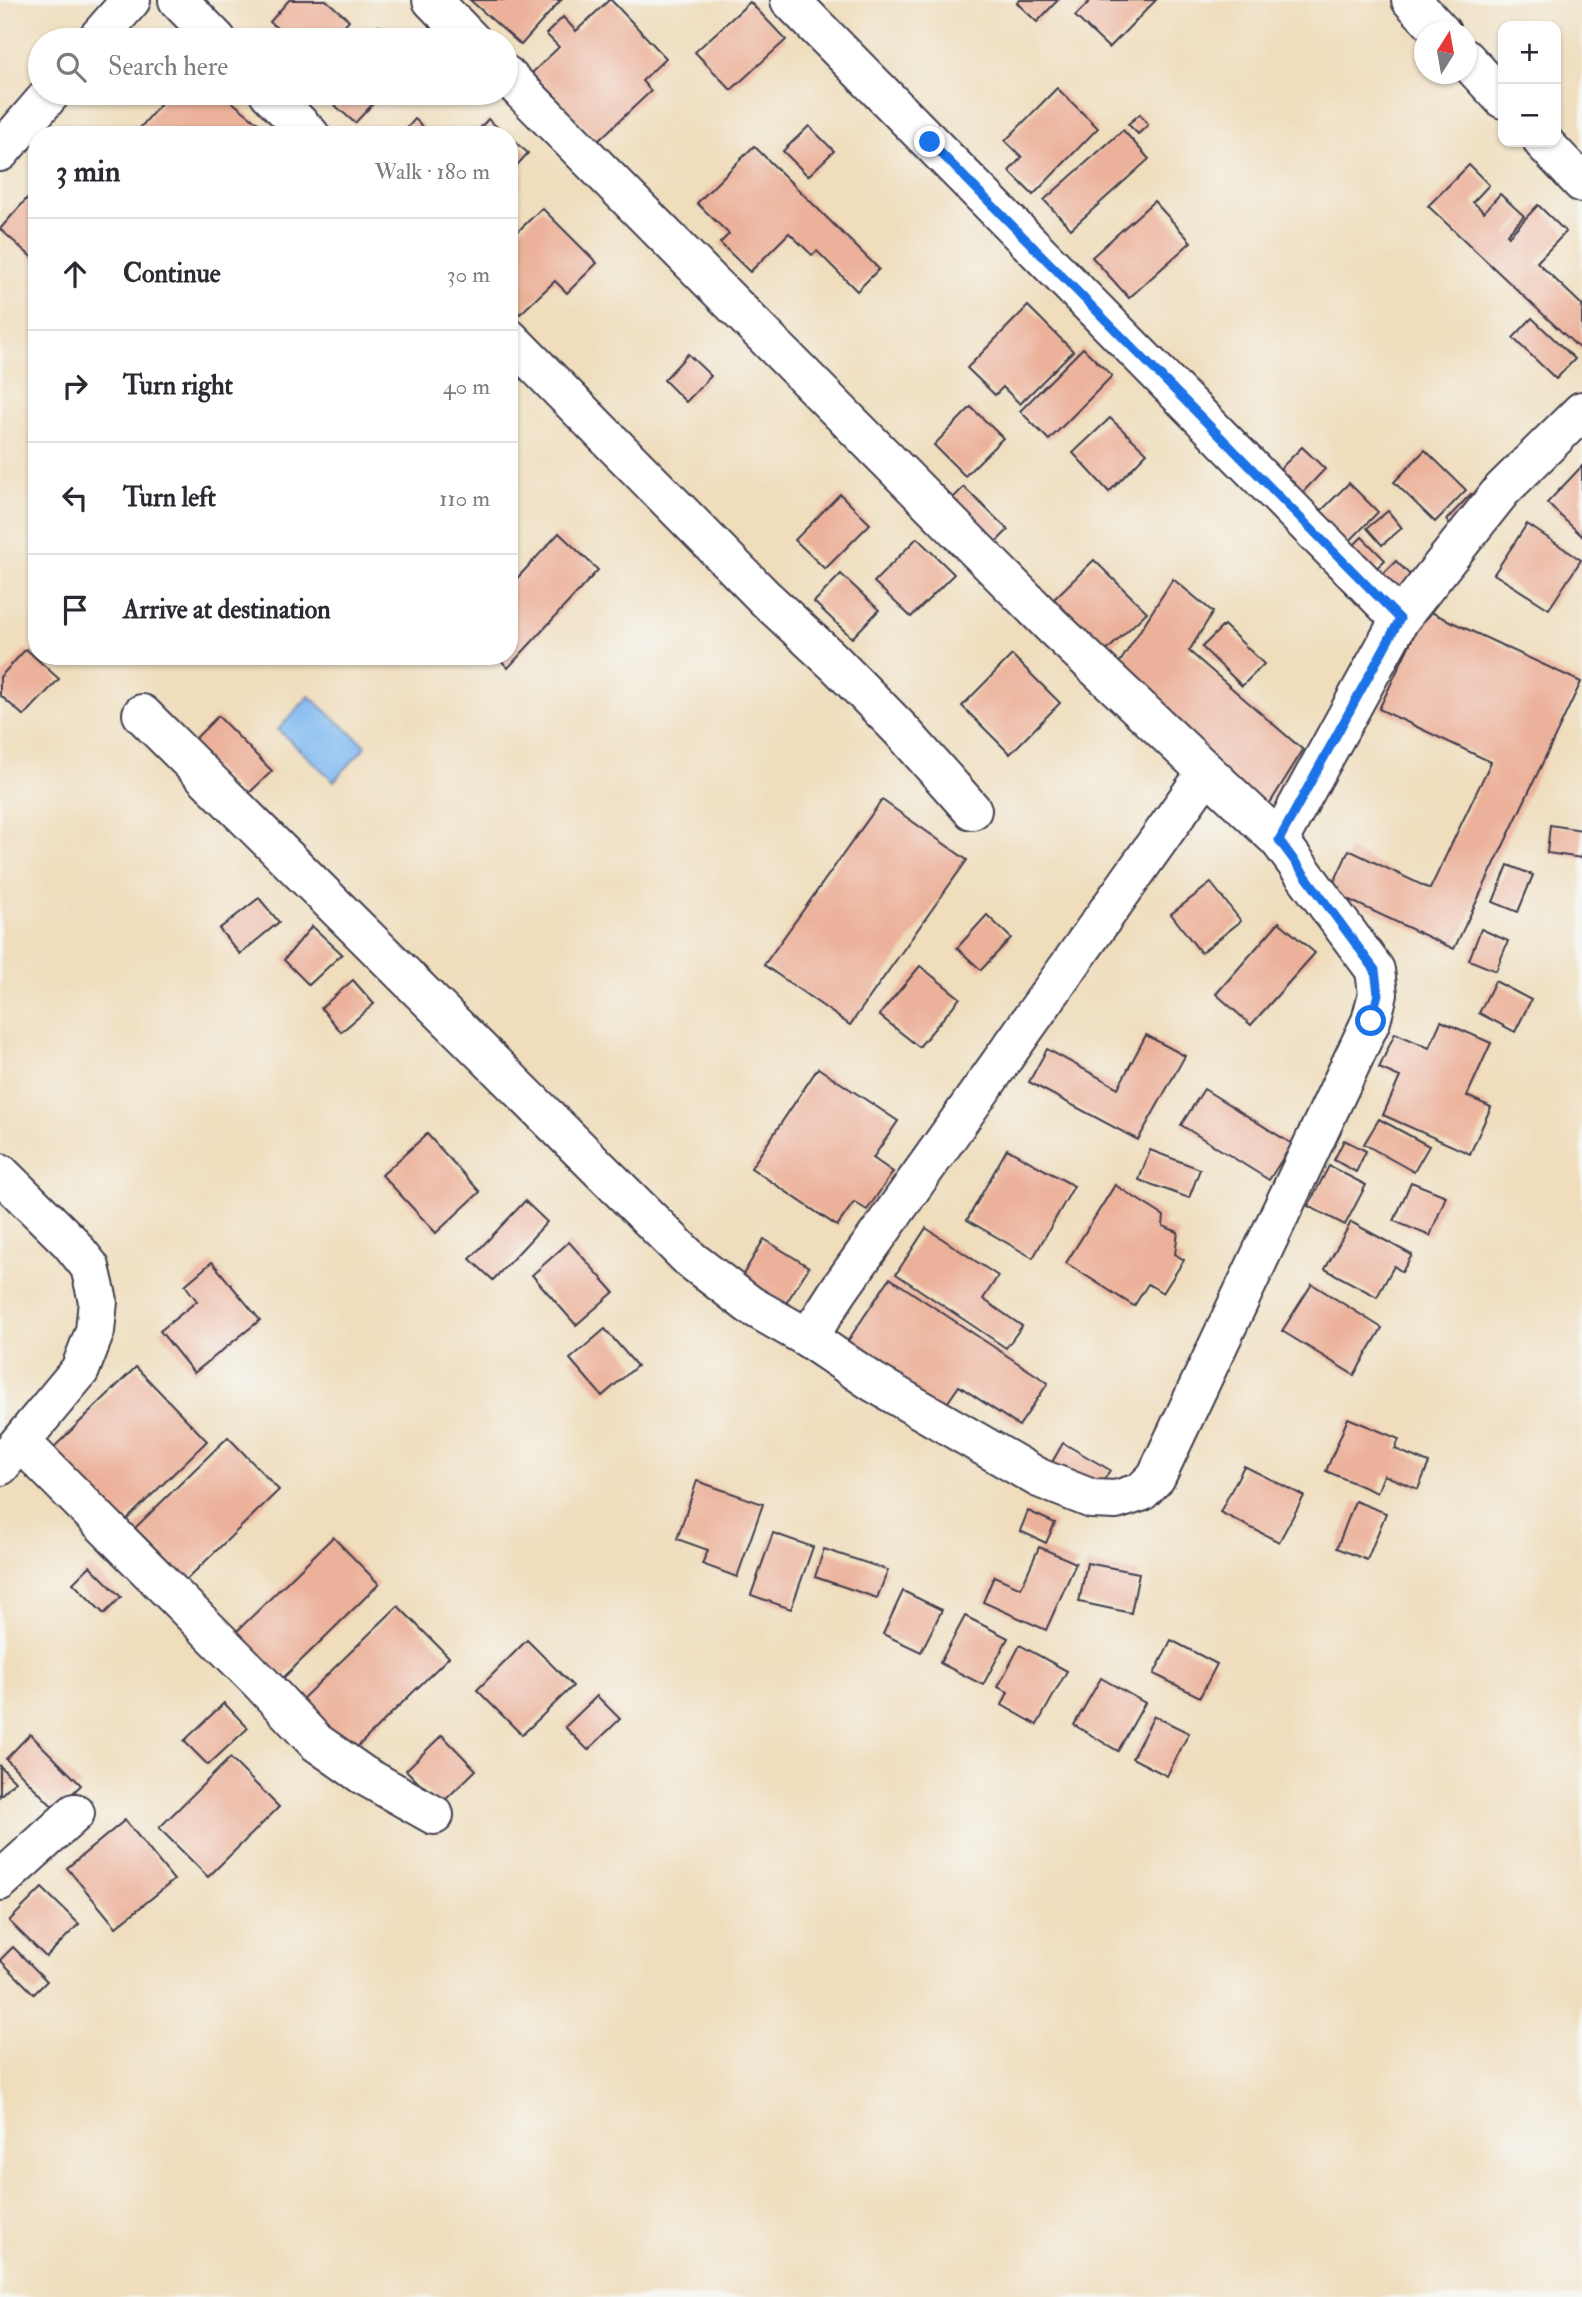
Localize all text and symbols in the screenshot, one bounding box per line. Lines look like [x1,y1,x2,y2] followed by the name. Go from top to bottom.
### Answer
[1414,21,1477,84] north arrow
[1498,21,1561,147] map controls
[1498,21,1561,84] button: +
[28,28,518,105] search box
[52,48,90,86] icon: search
[108,51,228,83] text: Search here
[1498,84,1561,147] button: −
[914,126,945,157] route end
[56,153,121,190] text: 3 min
[375,157,490,186] text: Walk · 180 m
[56,255,94,293] icon: ahead
[123,258,221,290] text: Continue
[447,260,490,289] text: 30 m
[56,367,94,405] icon: right
[123,370,233,402] text: Turn right
[443,372,490,401] text: 40 m
[56,479,94,517] icon: left
[123,482,216,514] text: Turn left
[439,484,490,513] text: 110 m
[56,591,94,629] icon: arrive
[123,594,331,626] text: Arrive at destination
[1355,1005,1386,1036] route start

